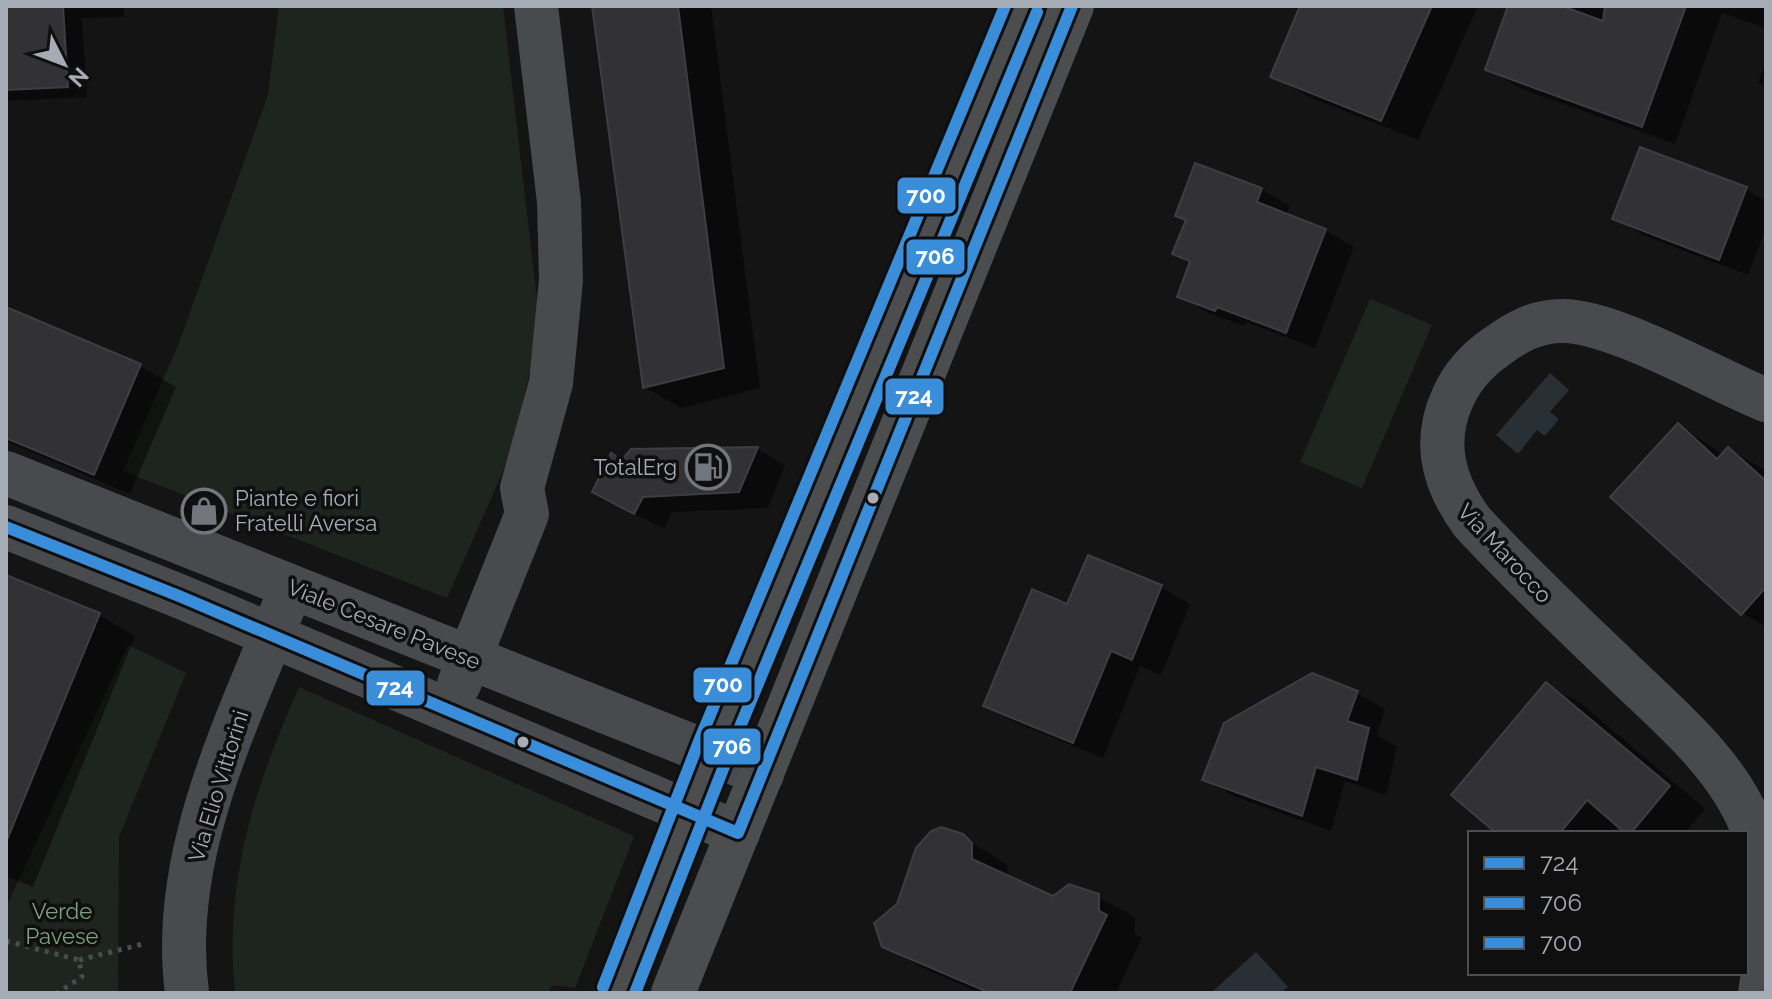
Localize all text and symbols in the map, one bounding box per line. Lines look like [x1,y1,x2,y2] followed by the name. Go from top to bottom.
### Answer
[24,24,104,104] north arrow
[64,62,94,92] text: N
[896,176,957,215] line badge: 700
[906,182,946,208] text: 700
[905,238,966,276] line badge: 706
[915,243,955,269] text: 706
[884,377,945,416] line badge: 724
[895,383,933,409] text: 724
[684,443,732,491] fuel station icon: TotalErg
[593,454,677,480] place label: TotalErg
[235,485,377,536] place label: Piante e fiori Fratelli Aversa
[180,487,228,535] shop icon: Piante e fiori Fratelli Aversa
[865,490,881,506] unlabelled marker
[1453,498,1557,608] street label: Via Marocco
[284,573,484,675] street label: Viale Cesare Pavese
[692,666,753,704] line badge: 700
[365,669,426,707] line badge: 724
[703,671,743,697] text: 700
[376,674,414,700] text: 724
[183,707,253,865] street label: Via Elio Vittorini
[702,727,762,766] line badge: 706
[712,733,752,759] text: 706
[515,734,531,750] unlabelled marker
[1468,831,1748,975] legend
[1540,848,1578,877] text: 724
[1540,888,1582,917] text: 706
[26,898,99,949] park label: Verde Pavese
[1540,928,1582,957] text: 700

